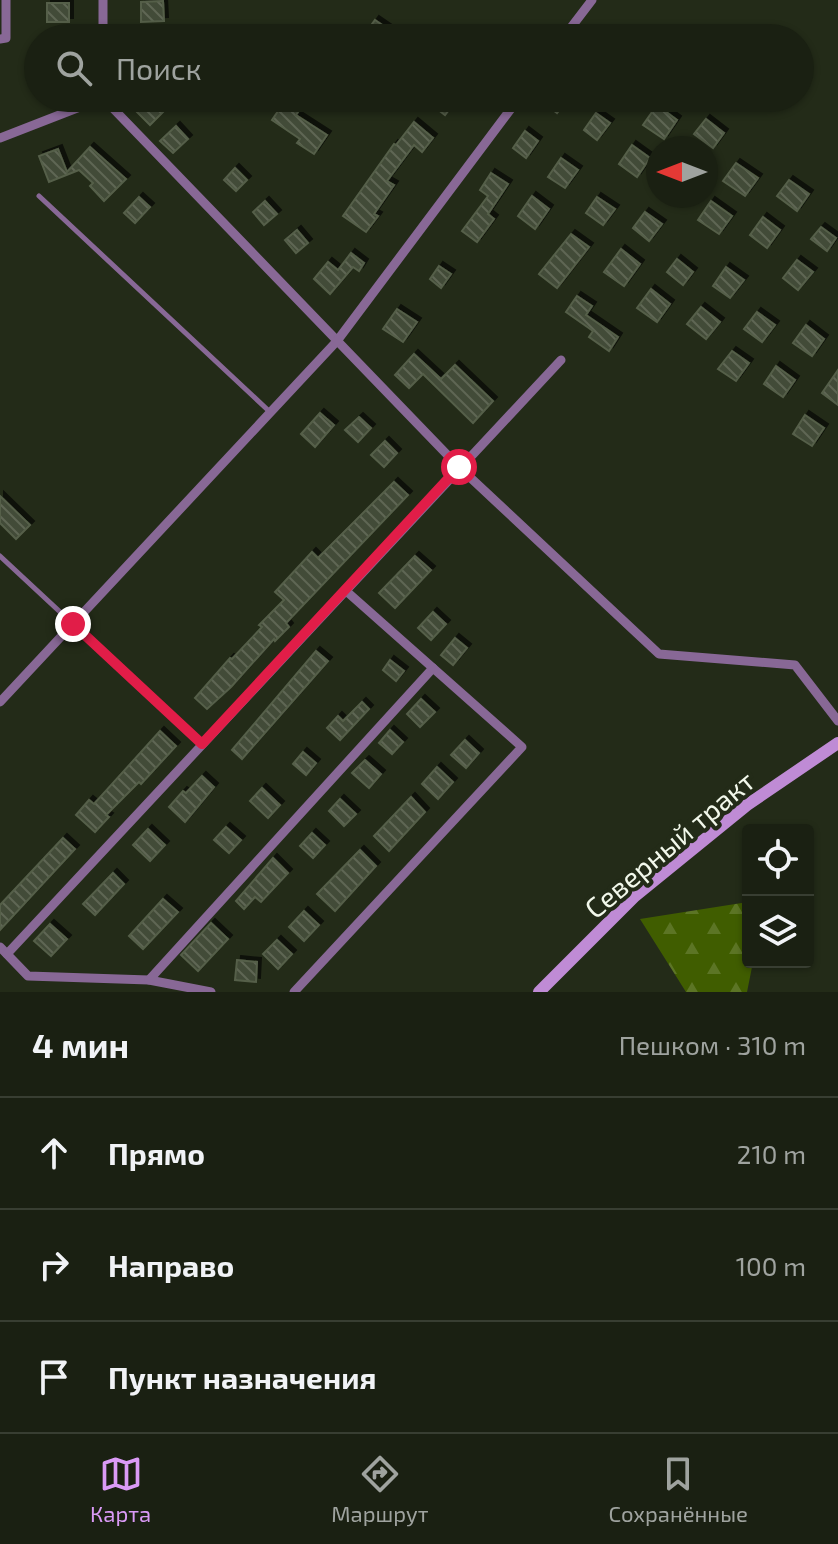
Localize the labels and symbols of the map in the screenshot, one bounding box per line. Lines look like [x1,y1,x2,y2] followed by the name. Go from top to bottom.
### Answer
[646,136,718,208] north arrow
[441,449,477,485] route start
[55,606,91,642] route end
[577,763,761,925] street label: Северный тракт

